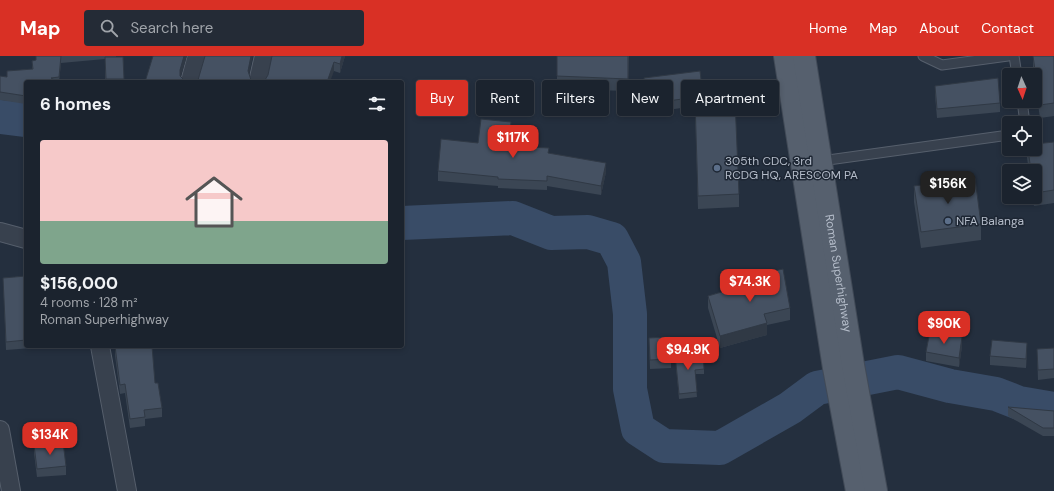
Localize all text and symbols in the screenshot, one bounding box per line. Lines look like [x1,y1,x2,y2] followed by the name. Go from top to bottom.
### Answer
[84,10,364,46] search box
[20,16,60,41] text: Map
[98,17,120,39] icon: search
[130,18,213,38] text: Search here
[809,19,847,37] text: Home
[869,19,897,37] text: Map
[919,19,959,37] text: About
[981,19,1034,37] text: Contact
[1002,68,1042,108] north arrow
[1002,68,1042,204] map controls
[416,80,468,116] chip: Buy
[476,80,534,116] chip: Rent
[542,80,609,116] chip: Filters
[617,80,673,116] chip: New
[681,80,779,116] chip: Apartment
[40,93,111,115] text: 6 homes
[366,93,388,115] icon: filters
[1002,116,1042,156] button: locate
[485,125,541,159] pin: $117K
[497,129,529,146] text: $117K
[725,153,858,183] place label: 305th CDC, 3rd RCDG HQ, ARESCOM PA
[712,163,722,173] marker: 305th CDC, 3rd RCDG HQ, ARESCOM PA
[1002,164,1042,204] button: layers
[178,166,250,238] icon: home
[920,171,976,205] pin: $156K
[929,175,967,192] text: $156K
[821,213,856,334] street label: Roman Superhighway
[956,213,1024,229] place label: NFA Balanga
[943,216,953,226] marker: NFA Balanga
[717,269,783,303] pin: $74.3K
[40,272,118,294] text: $156,000
[729,273,771,290] text: $74.3K
[40,294,138,311] text: 4 rooms · 128 m²
[40,311,169,328] text: Roman Superhighway
[920,311,968,345] pin: $90K
[927,315,961,332] text: $90K
[655,337,721,371] pin: $94.9K
[666,341,710,358] text: $94.9K
[22,422,78,456] pin: $134K
[31,426,69,443] text: $134K

